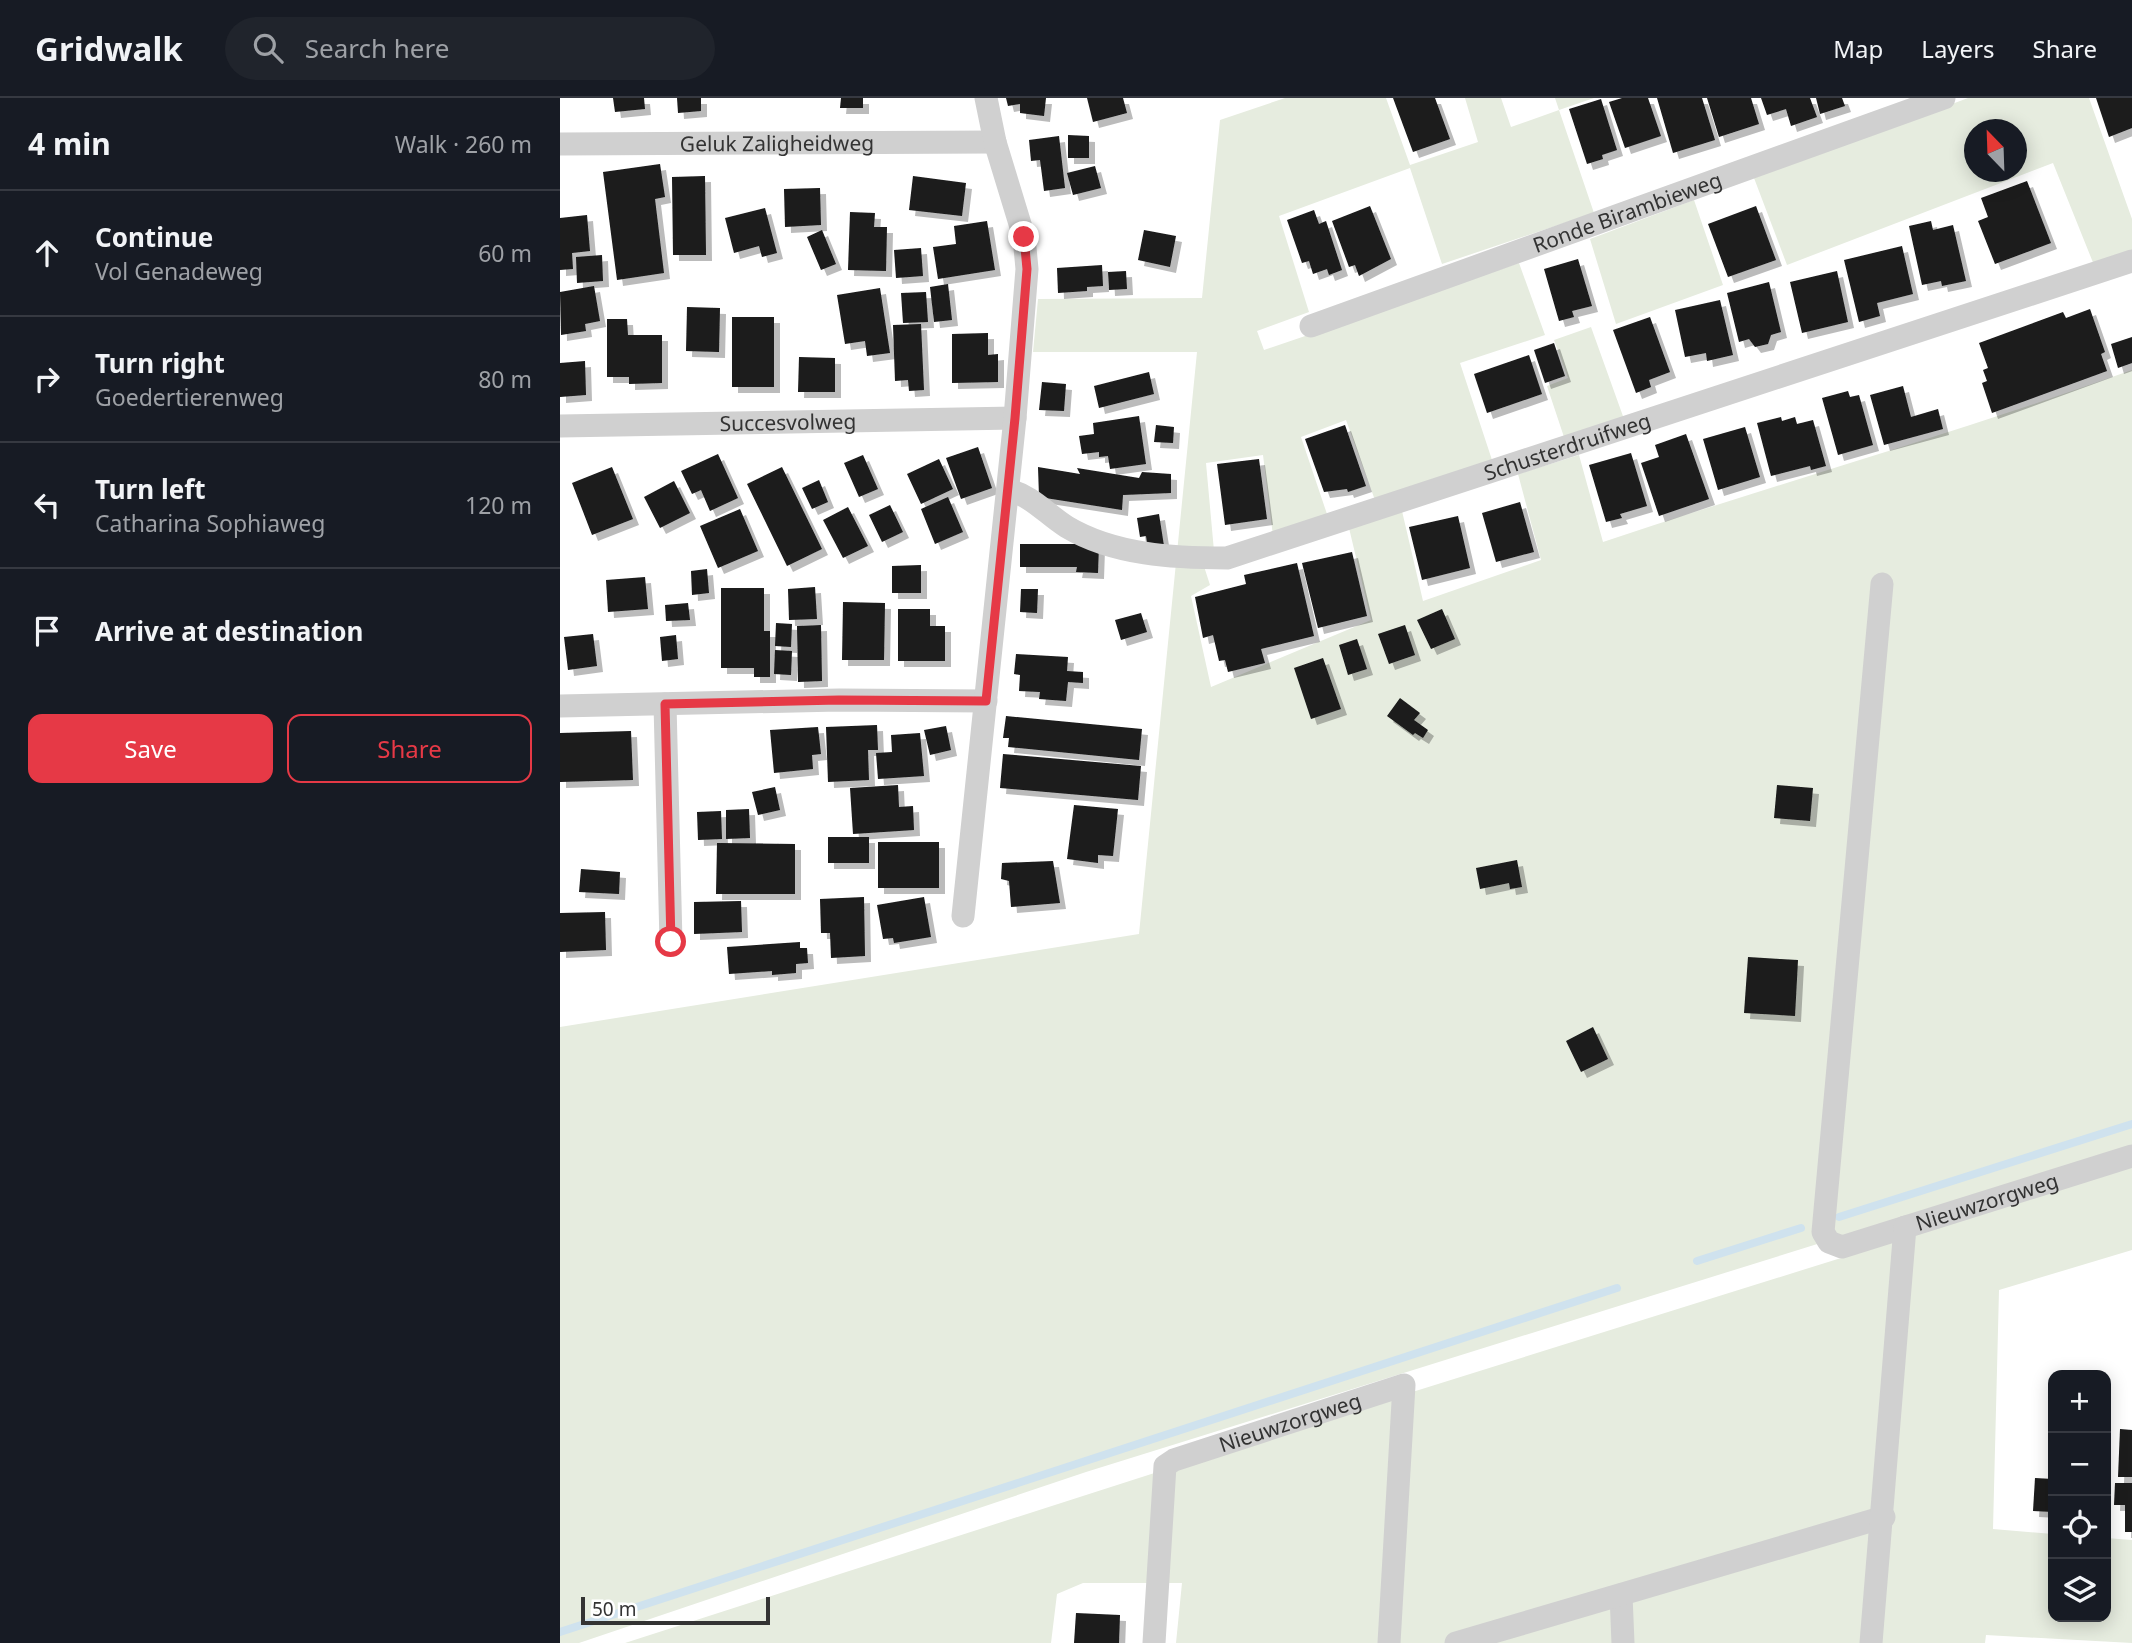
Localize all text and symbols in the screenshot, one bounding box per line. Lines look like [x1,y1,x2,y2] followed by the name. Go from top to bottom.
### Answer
[225,17,715,80] search box
[35,26,183,71] text: Gridwalk
[249,29,287,67] icon: search
[305,30,449,66] text: Search here
[1833,32,1883,65] text: Map
[1921,32,1995,65] text: Layers
[2033,32,2097,65] text: Share
[1964,119,2027,182] north arrow
[28,123,111,164] text: 4 min
[395,128,532,160] text: Walk · 260 m
[680,129,874,157] street label: Geluk Zaligheidweg
[1529,165,1725,259] street label: Ronde Birambieweg
[95,219,213,255] text: Continue
[1008,221,1039,252] route end
[28,234,66,272] icon: ahead
[478,237,532,269] text: 60 m
[95,255,263,287] text: Vol Genadeweg
[95,345,225,381] text: Turn right
[28,360,66,398] icon: right
[478,363,532,395] text: 80 m
[95,381,284,413] text: Goedertierenweg
[1480,406,1654,487] street label: Schusterdruifweg
[719,407,857,437] street label: Succesvolweg
[95,471,206,507] text: Turn left
[28,486,66,524] icon: left
[465,489,532,521] text: 120 m
[95,507,325,539] text: Catharina Sophiaweg
[28,612,66,650] icon: arrive
[95,613,364,649] text: Arrive at destination
[28,714,273,783] button: Save
[287,714,532,783] button: Share
[655,926,686,957] route start
[1912,1166,2062,1237] street label: Nieuwzorgweg
[2048,1370,2111,1622] map controls
[2048,1370,2111,1433] button: +
[1215,1386,1365,1458] street label: Nieuwzorgweg
[2048,1433,2111,1496] button: −
[2048,1496,2111,1559] button: locate
[2048,1559,2111,1622] button: layers
[581,1594,770,1626] scale bar
[592,1596,636,1622] text: 50 m

